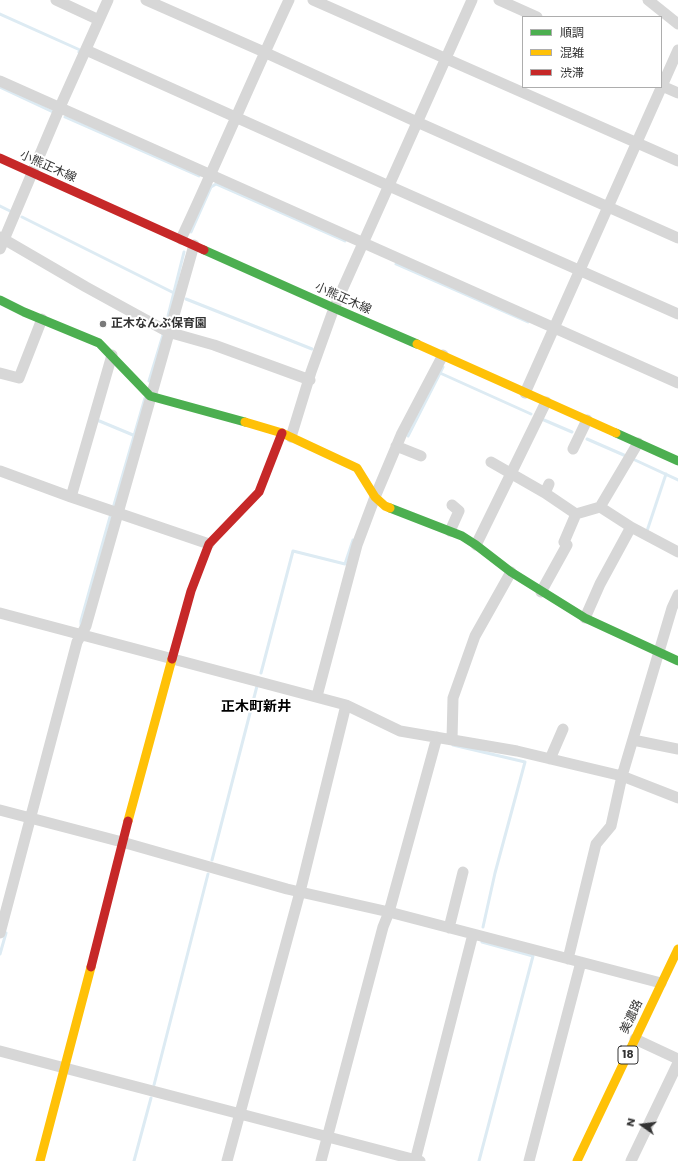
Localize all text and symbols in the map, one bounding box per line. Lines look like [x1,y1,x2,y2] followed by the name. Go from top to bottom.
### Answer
[522,16,662,88] legend
[560,24,584,41] text: 順調
[560,44,584,61] text: 混雑
[560,64,584,81] text: 渋滞
[18,148,78,186] street label: 小熊正木線
[313,280,373,318] street label: 小熊正木線
[111,317,207,331] place label: 正木なんぶ保育園
[98,319,108,329] marker: 正木なんぶ保育園
[221,699,291,715] district label: 正木町新井
[618,998,646,1036] street label: 美濃路
[618,1046,638,1064] road number: 18
[622,1105,662,1145] north arrow
[622,1116,639,1128] text: N

